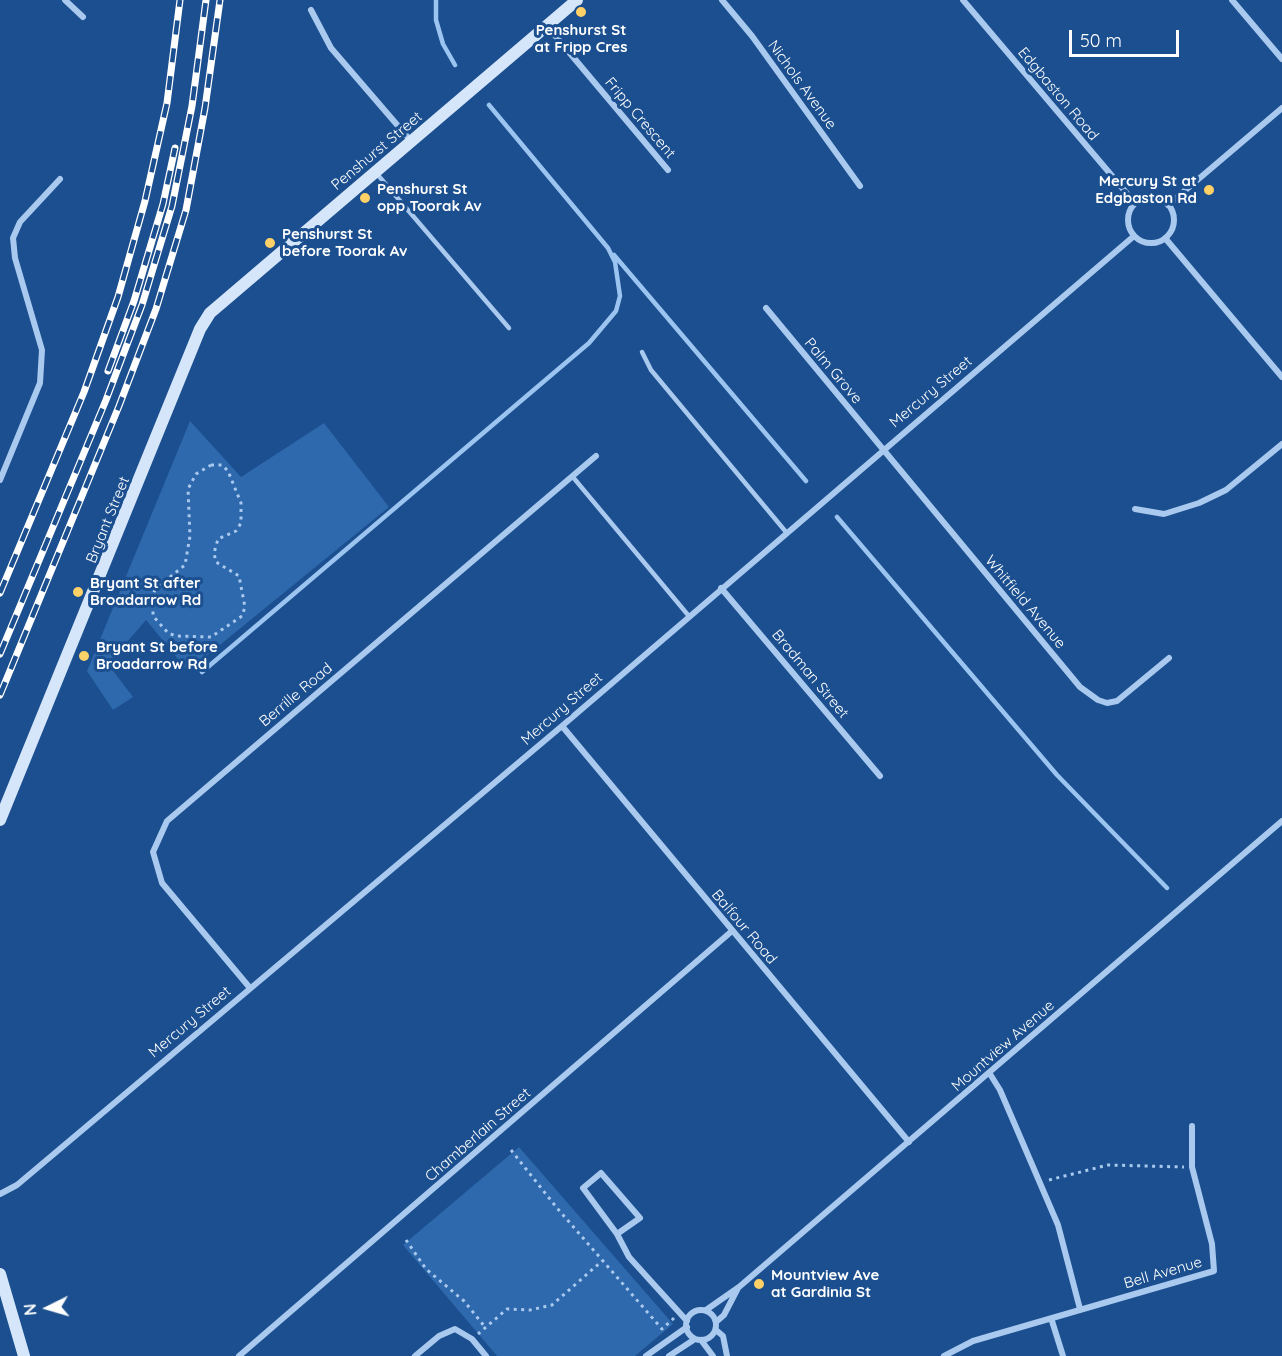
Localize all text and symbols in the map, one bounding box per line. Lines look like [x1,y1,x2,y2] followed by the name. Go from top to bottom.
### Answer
[574,5,588,19] marker: Penshurst St at Fripp Cres
[1072,18,1182,56] scale bar
[535,21,627,56] place label: Penshurst St at Fripp Cres
[1080,29,1122,52] text: 50 m
[764,37,840,133] street label: Nichols Avenue
[1014,44,1102,144] street label: Edgbaston Road
[601,74,679,162] street label: Fripp Crescent
[328,108,426,194] street label: Penshurst Street
[1095,172,1197,207] place label: Mercury St at Edgbaston Rd
[377,180,482,215] place label: Penshurst St opp Toorak Av
[1202,183,1216,197] marker: Mercury St at Edgbaston Rd
[358,191,372,205] marker: Penshurst St opp Toorak Av
[282,225,407,260] place label: Penshurst St before Toorak Av
[263,236,277,250] marker: Penshurst St before Toorak Av
[800,334,866,408] street label: Palm Grove
[886,352,976,432] street label: Mercury Street
[82,474,134,566] street label: Bryant Street
[981,552,1069,652] street label: Whitfield Avenue
[90,574,201,609] place label: Bryant St after Broadarrow Rd
[71,585,85,599] marker: Bryant St after Broadarrow Rd
[768,626,852,722] street label: Bradman Street
[96,638,218,673] place label: Bryant St before Broadarrow Rd
[77,649,91,663] marker: Bryant St before Broadarrow Rd
[256,659,336,731] street label: Berrille Road
[518,669,606,749] street label: Mercury Street
[708,886,780,968] street label: Balfour Road
[145,982,235,1062] street label: Mercury Street
[948,997,1058,1095] street label: Mountview Avenue
[422,1084,534,1186] street label: Chamberlain Street
[1122,1253,1204,1293] street label: Bell Avenue
[771,1266,879,1301] place label: Mountview Ave at Gardinia St
[752,1277,766,1291] marker: Mountview Ave at Gardinia St
[18,1278,78,1338] north arrow
[20,1303,41,1316] text: N

